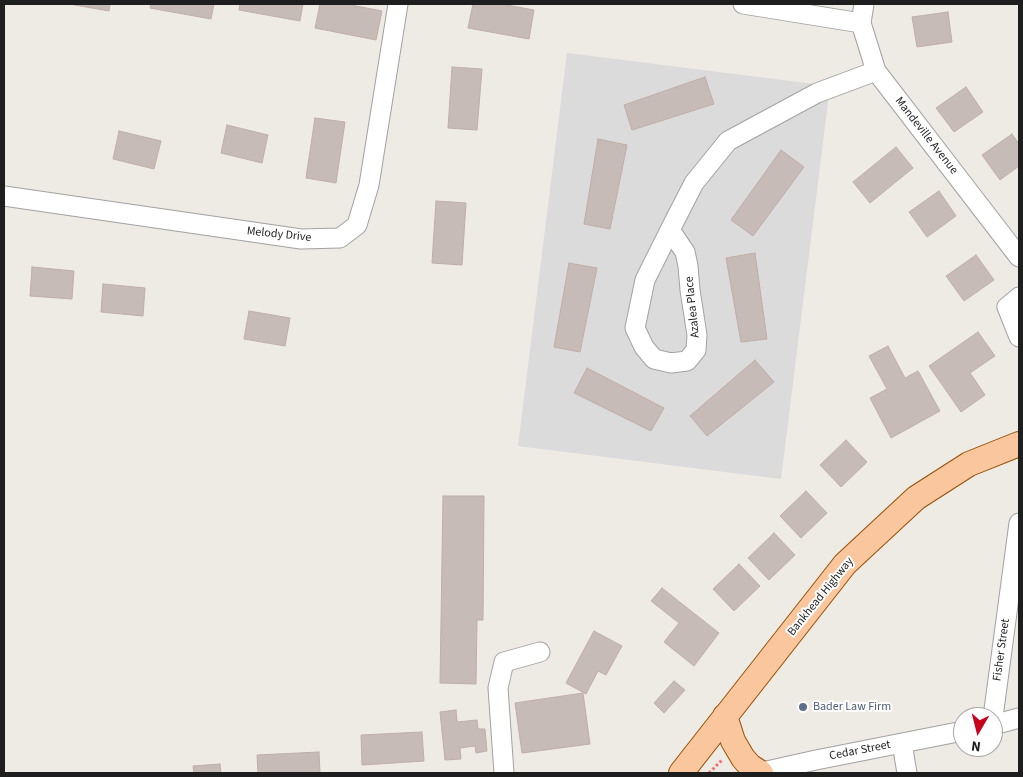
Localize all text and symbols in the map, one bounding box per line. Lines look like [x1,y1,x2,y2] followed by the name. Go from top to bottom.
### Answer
[891,95,961,177] street label: Mandeville Avenue
[246,224,312,246] street label: Melody Drive
[683,276,703,338] street label: Azalea Place
[785,555,857,639] street label: Bankhead Highway
[990,618,1014,682] street label: Fisher Street
[813,700,891,714] place label: Bader Law Firm
[797,701,809,713] marker: Bader Law Firm
[953,707,1003,757] north arrow
[970,735,982,756] text: N
[828,738,892,764] street label: Cedar Street

